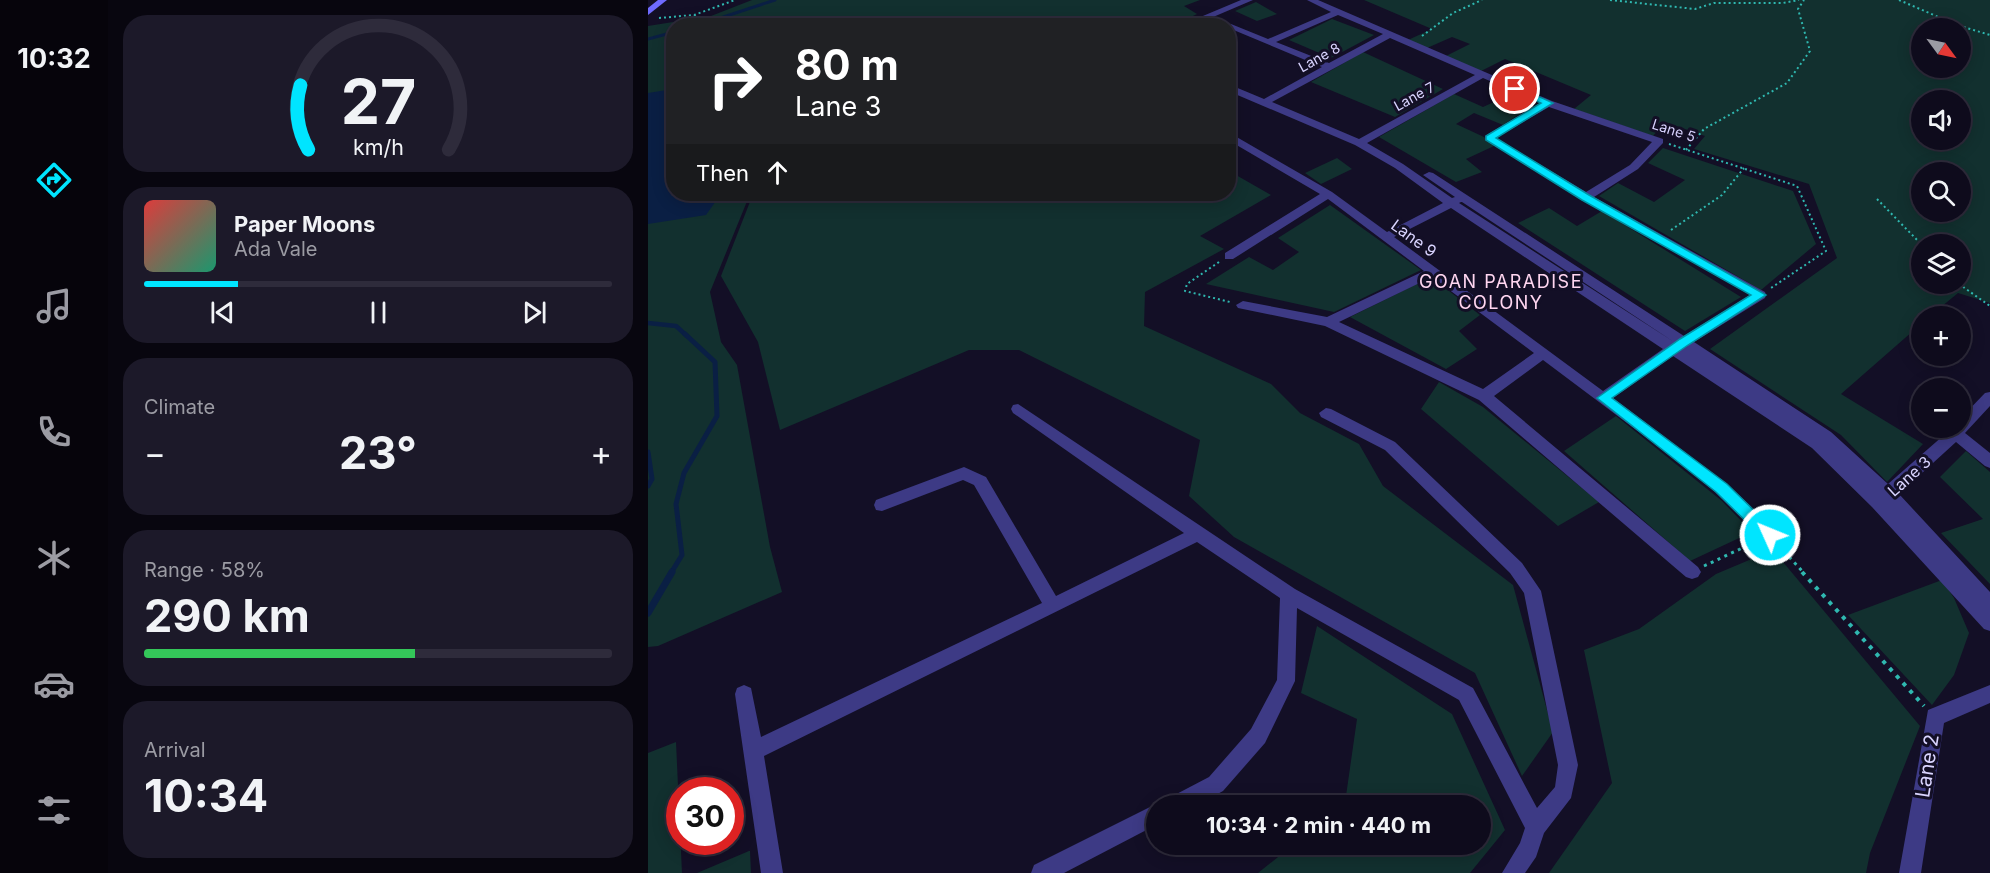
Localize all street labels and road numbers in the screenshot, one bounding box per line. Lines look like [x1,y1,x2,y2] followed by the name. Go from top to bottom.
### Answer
[1295,39,1343,75] street label: Lane 8
[1391,78,1437,114] street label: Lane 7
[1650,115,1698,145] street label: Lane 5
[1387,215,1441,261] street label: Lane 9
[1883,451,1935,501] street label: Lane 3
[1910,733,1944,799] street label: Lane 2

